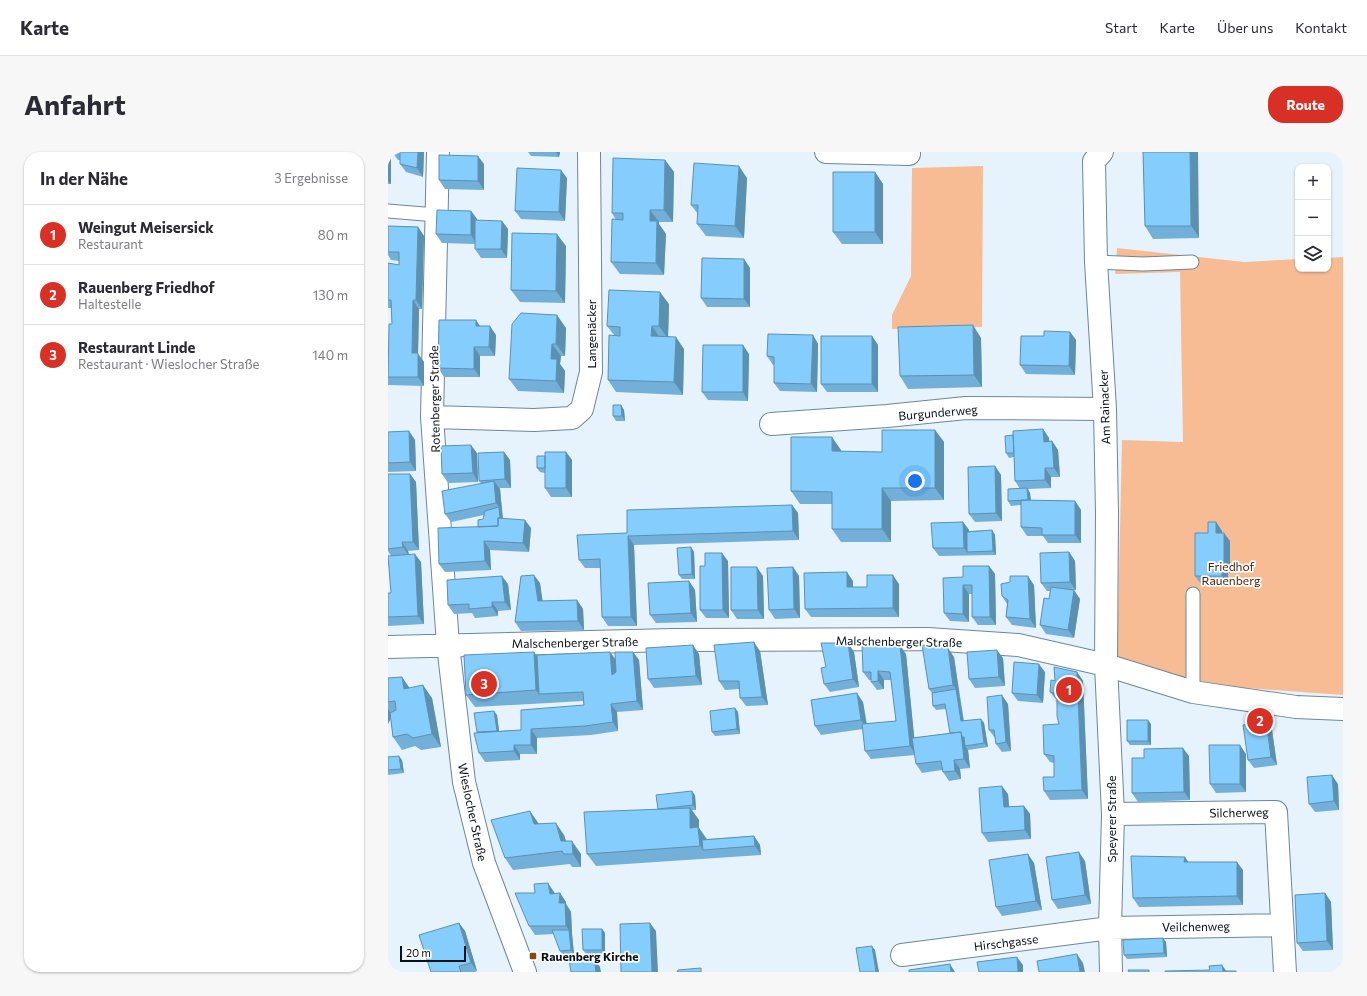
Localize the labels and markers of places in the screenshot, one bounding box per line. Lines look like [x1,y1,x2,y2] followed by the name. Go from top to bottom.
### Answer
[471,669,497,699] pin: 3
[1056,675,1082,705] pin: 1
[1247,706,1273,736] pin: 2
[541,949,639,963] place label: Rauenberg Kirche
[528,951,538,961] marker: Rauenberg Kirche

